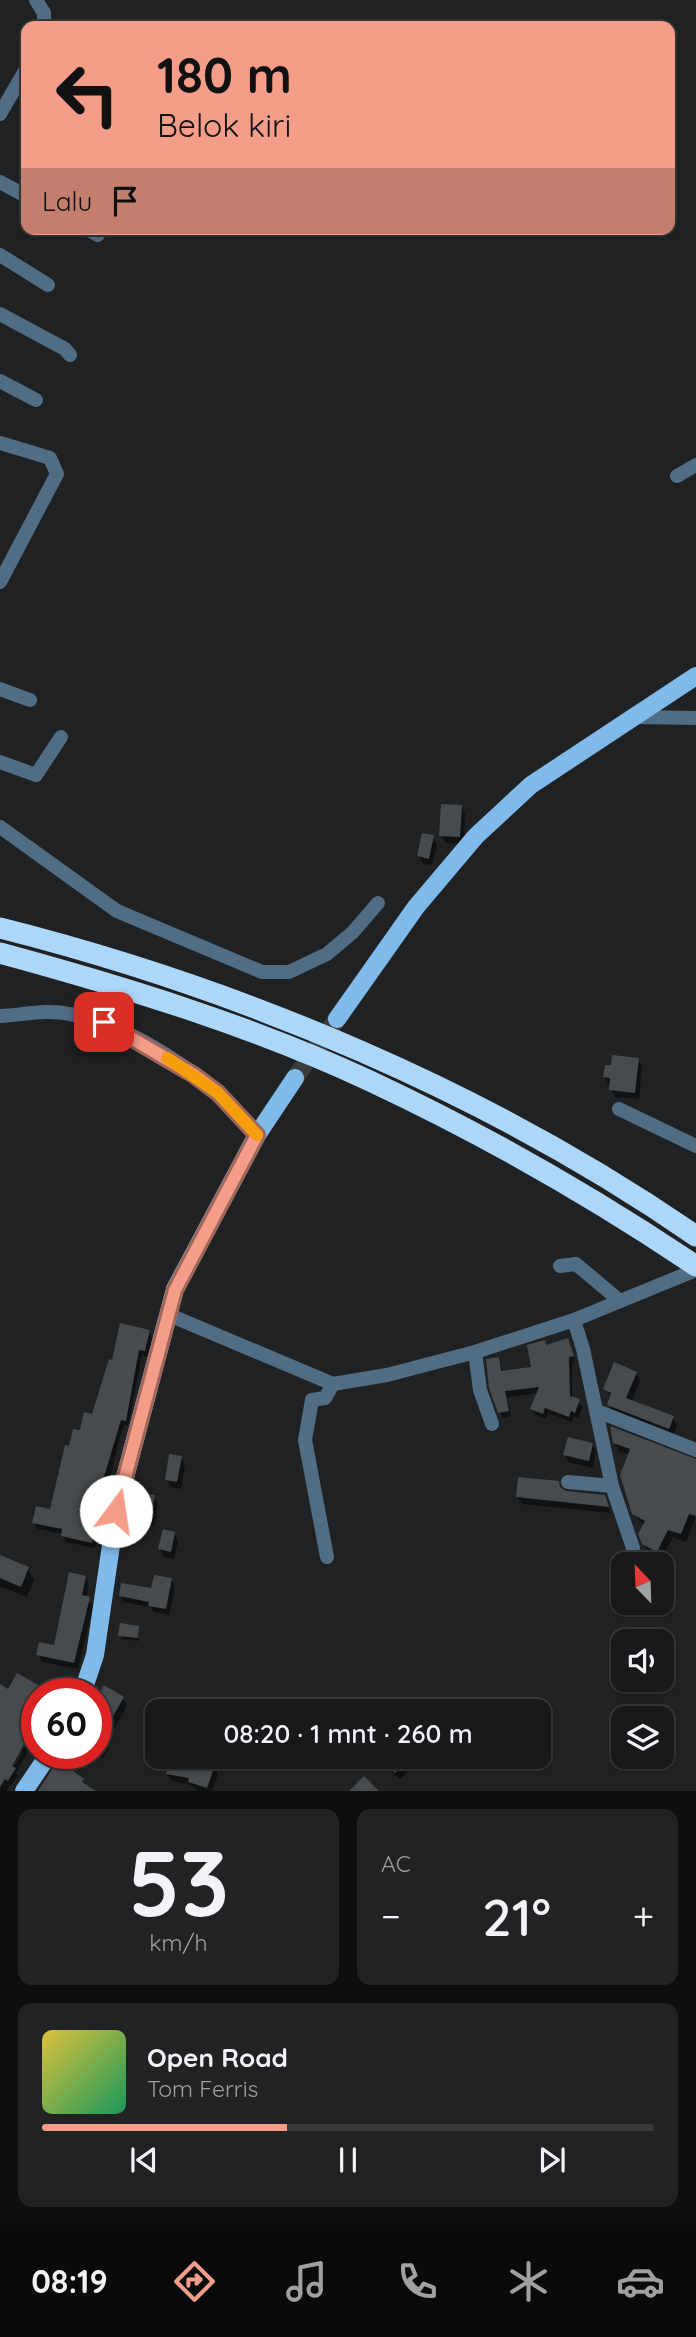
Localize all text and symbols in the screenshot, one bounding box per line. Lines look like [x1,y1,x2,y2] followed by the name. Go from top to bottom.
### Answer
[157,44,292,105] text: 180 m
[42,49,133,140] icon: left
[157,105,291,145] text: Belok kiri
[106,182,144,220] icon: arrive
[42,185,92,218] text: Lalu
[74,992,134,1052] pin
[85,1003,123,1041] icon: arrive
[79,1474,153,1548] position arrow
[611,1552,674,1615] north arrow
[611,1552,674,1769] map controls
[611,1629,674,1692] button: sound
[21,1678,112,1769] speed limit sign: 60
[611,1706,674,1769] button: layers
[223,1717,473,1750] text: 08:20 · 1 mnt · 260 m
[128,1825,229,1939] text: 53
[381,1849,411,1878] text: AC
[482,1884,551,1949] text: 21°
[381,1892,401,1940] text: −
[633,1892,654,1940] text: +
[149,1928,208,1957] text: km/h
[147,2041,288,2074] text: Open Road
[147,2074,258,2103] text: Tom Ferris
[125,2141,163,2179] icon: previous
[329,2141,367,2179] icon: pause
[533,2141,571,2179] icon: next
[170,2257,219,2306] icon: directions
[282,2257,331,2306] icon: music
[393,2257,442,2306] icon: phone
[504,2257,553,2306] icon: climate
[616,2257,665,2306] icon: car
[31,2261,108,2301] text: 08:19

